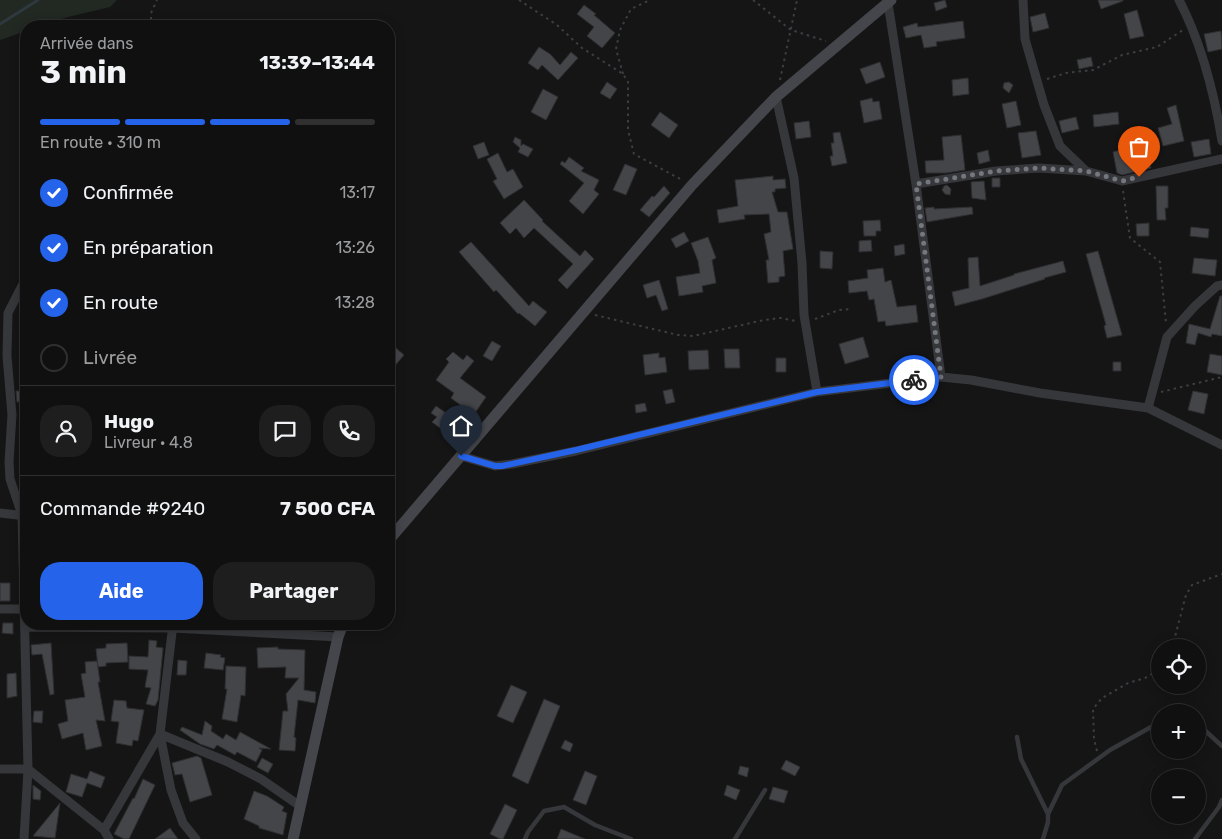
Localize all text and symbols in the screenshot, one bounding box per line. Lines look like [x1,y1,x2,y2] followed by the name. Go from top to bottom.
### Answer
[40,34,133,53] text: Arrivée dans
[259,51,375,74] text: 13:39–13:44
[40,53,127,91] text: 3 min
[1118,126,1160,177] pin
[40,133,161,152] text: En route · 310 m
[1125,133,1153,161] icon: bag
[40,179,68,207] icon: check
[83,181,174,204] text: Confirmée
[339,183,375,202] text: 13:17
[40,234,68,262] icon: check
[83,236,213,259] text: En préparation
[335,238,375,257] text: 13:26
[40,289,68,317] icon: check
[83,291,158,314] text: En route
[335,293,375,312] text: 13:28
[83,346,137,369] text: Livrée
[889,355,939,405] courier
[900,366,928,394] icon: bike
[40,405,92,457] button: person
[259,405,311,457] button: chat
[323,405,375,457] button: phone
[440,405,482,456] pin
[104,410,154,433] text: Hugo
[447,412,475,440] icon: home
[104,433,193,452] text: Livreur · 4.8
[40,497,205,520] text: Commande #9240
[280,497,375,520] text: 7 500 CFA
[40,562,203,620] button: Aide
[213,562,375,620] button: Partager
[1151,639,1206,824] map controls
[1151,639,1206,694] button: locate
[1151,704,1206,759] button: +
[1151,769,1206,824] button: −

